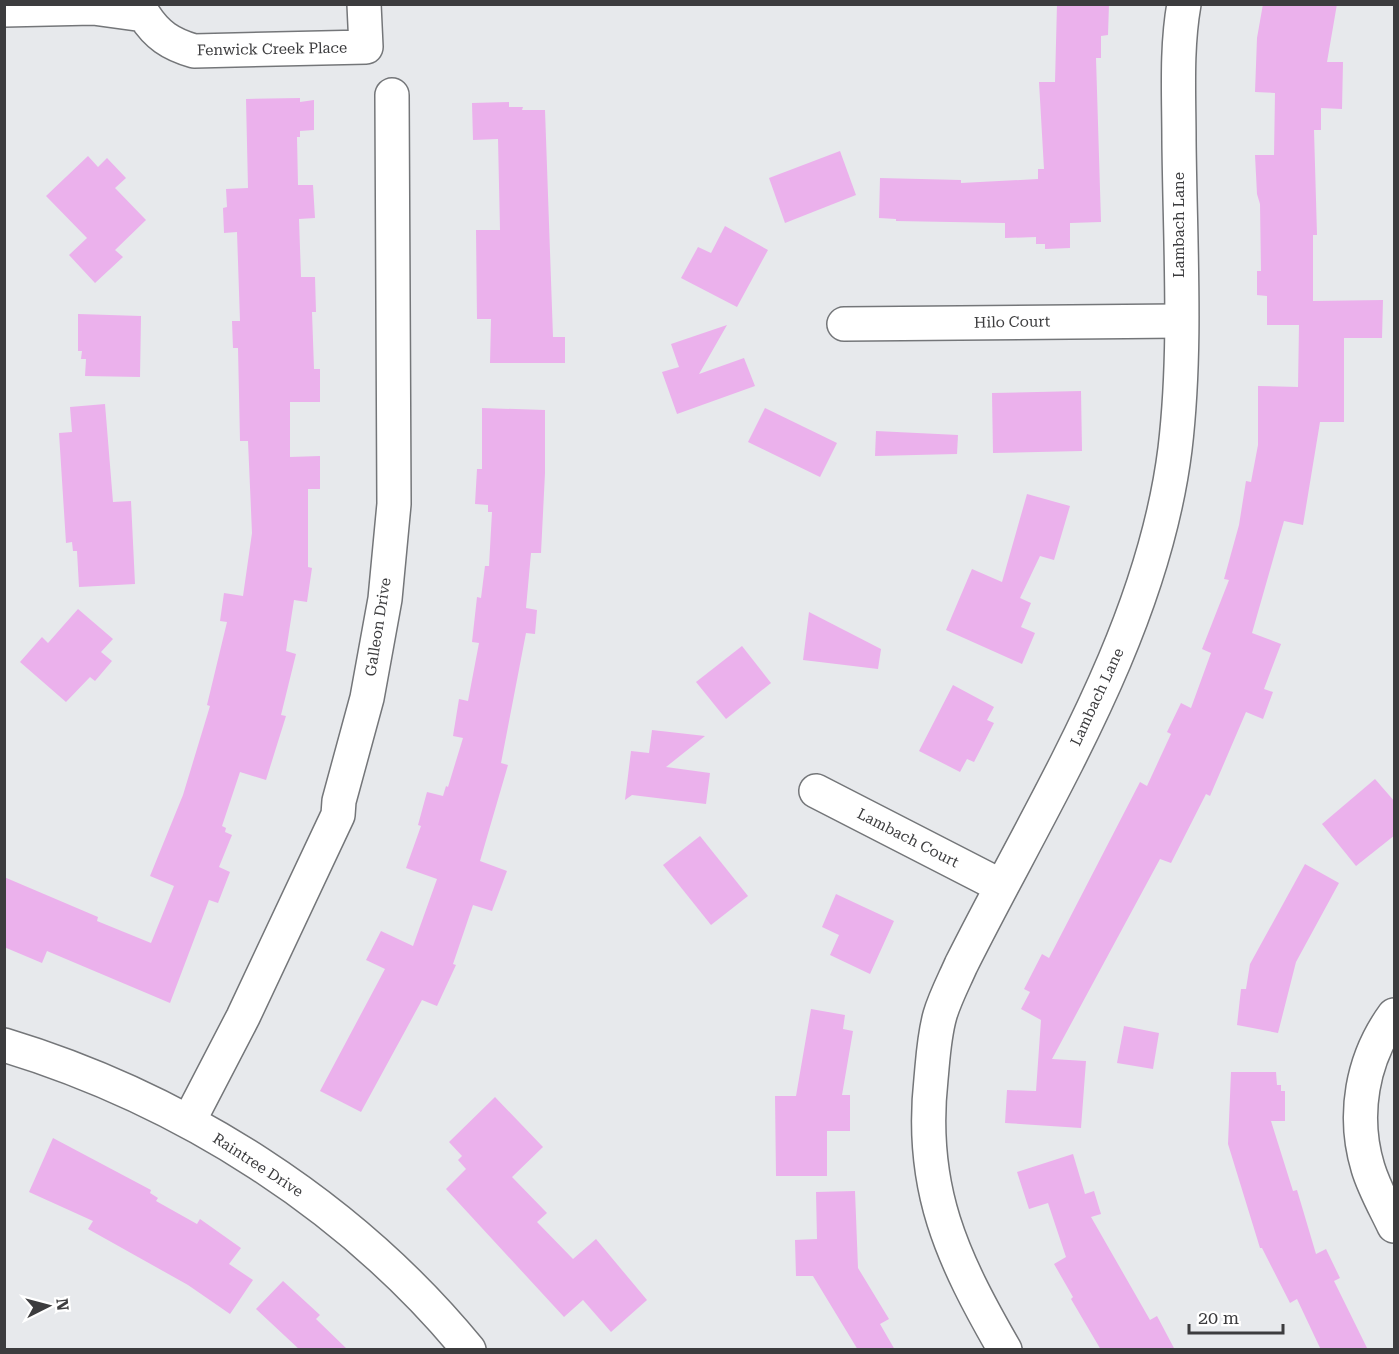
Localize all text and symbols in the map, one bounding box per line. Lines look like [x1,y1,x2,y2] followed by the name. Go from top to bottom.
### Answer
[197,39,347,59] street label: Fenwick Creek Place
[1170,172,1188,278] street label: Lambach Lane
[974,312,1051,332] street label: Hilo Court
[361,576,395,678] street label: Galleon Drive
[1066,645,1128,749] street label: Lambach Lane
[854,805,962,872] street label: Lambach Court
[209,1129,307,1201] street label: Raintree Drive
[18,1276,78,1336] north arrow
[52,1297,73,1312] text: N
[1189,1297,1284,1335] scale bar
[1198,1307,1239,1328] text: 20 m

